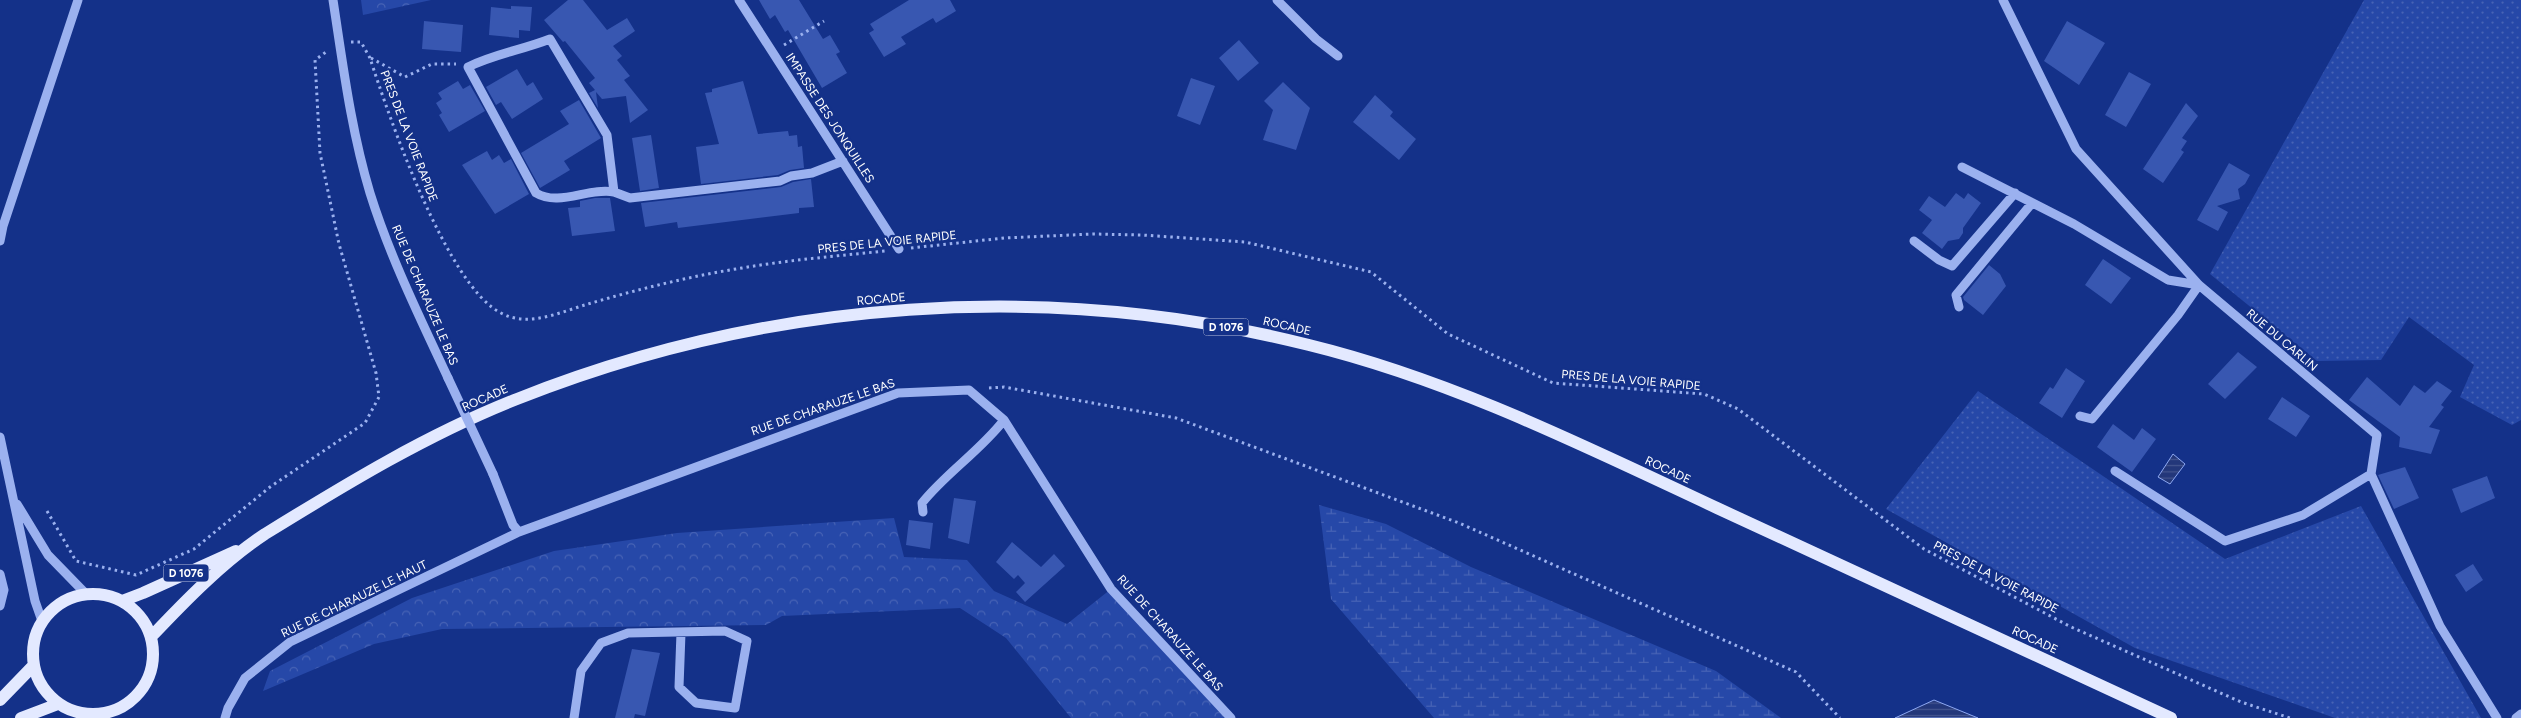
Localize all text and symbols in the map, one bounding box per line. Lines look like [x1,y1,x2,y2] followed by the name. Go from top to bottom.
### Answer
[783,51,877,185] street label: IMPASSE DES JONQUILLES
[377,68,441,204] street label: PRES DE LA VOIE RAPIDE
[389,223,461,367] street label: RUE DE CHARAUZE LE BAS
[817,228,957,256] street label: PRES DE LA VOIE RAPIDE
[856,290,906,308] street label: ROCADE
[2243,306,2321,374] street label: RUE DU CARLIN
[1262,314,1312,338] street label: ROCADE
[1204,318,1248,336] road number: D 1076
[1561,367,1701,393] street label: PRES DE LA VOIE RAPIDE
[749,376,897,438] street label: RUE DE CHARAUZE LE BAS
[460,382,510,414] street label: ROCADE
[1643,453,1693,487] street label: ROCADE
[1931,538,2061,616] street label: PRES DE LA VOIE RAPIDE
[279,557,430,640] street label: RUE DE CHARAUZE LE HAUT
[164,564,208,582] road number: D 1076
[1114,572,1226,694] street label: RUE DE CHARAUZE LE BAS
[2010,623,2060,657] street label: ROCADE

